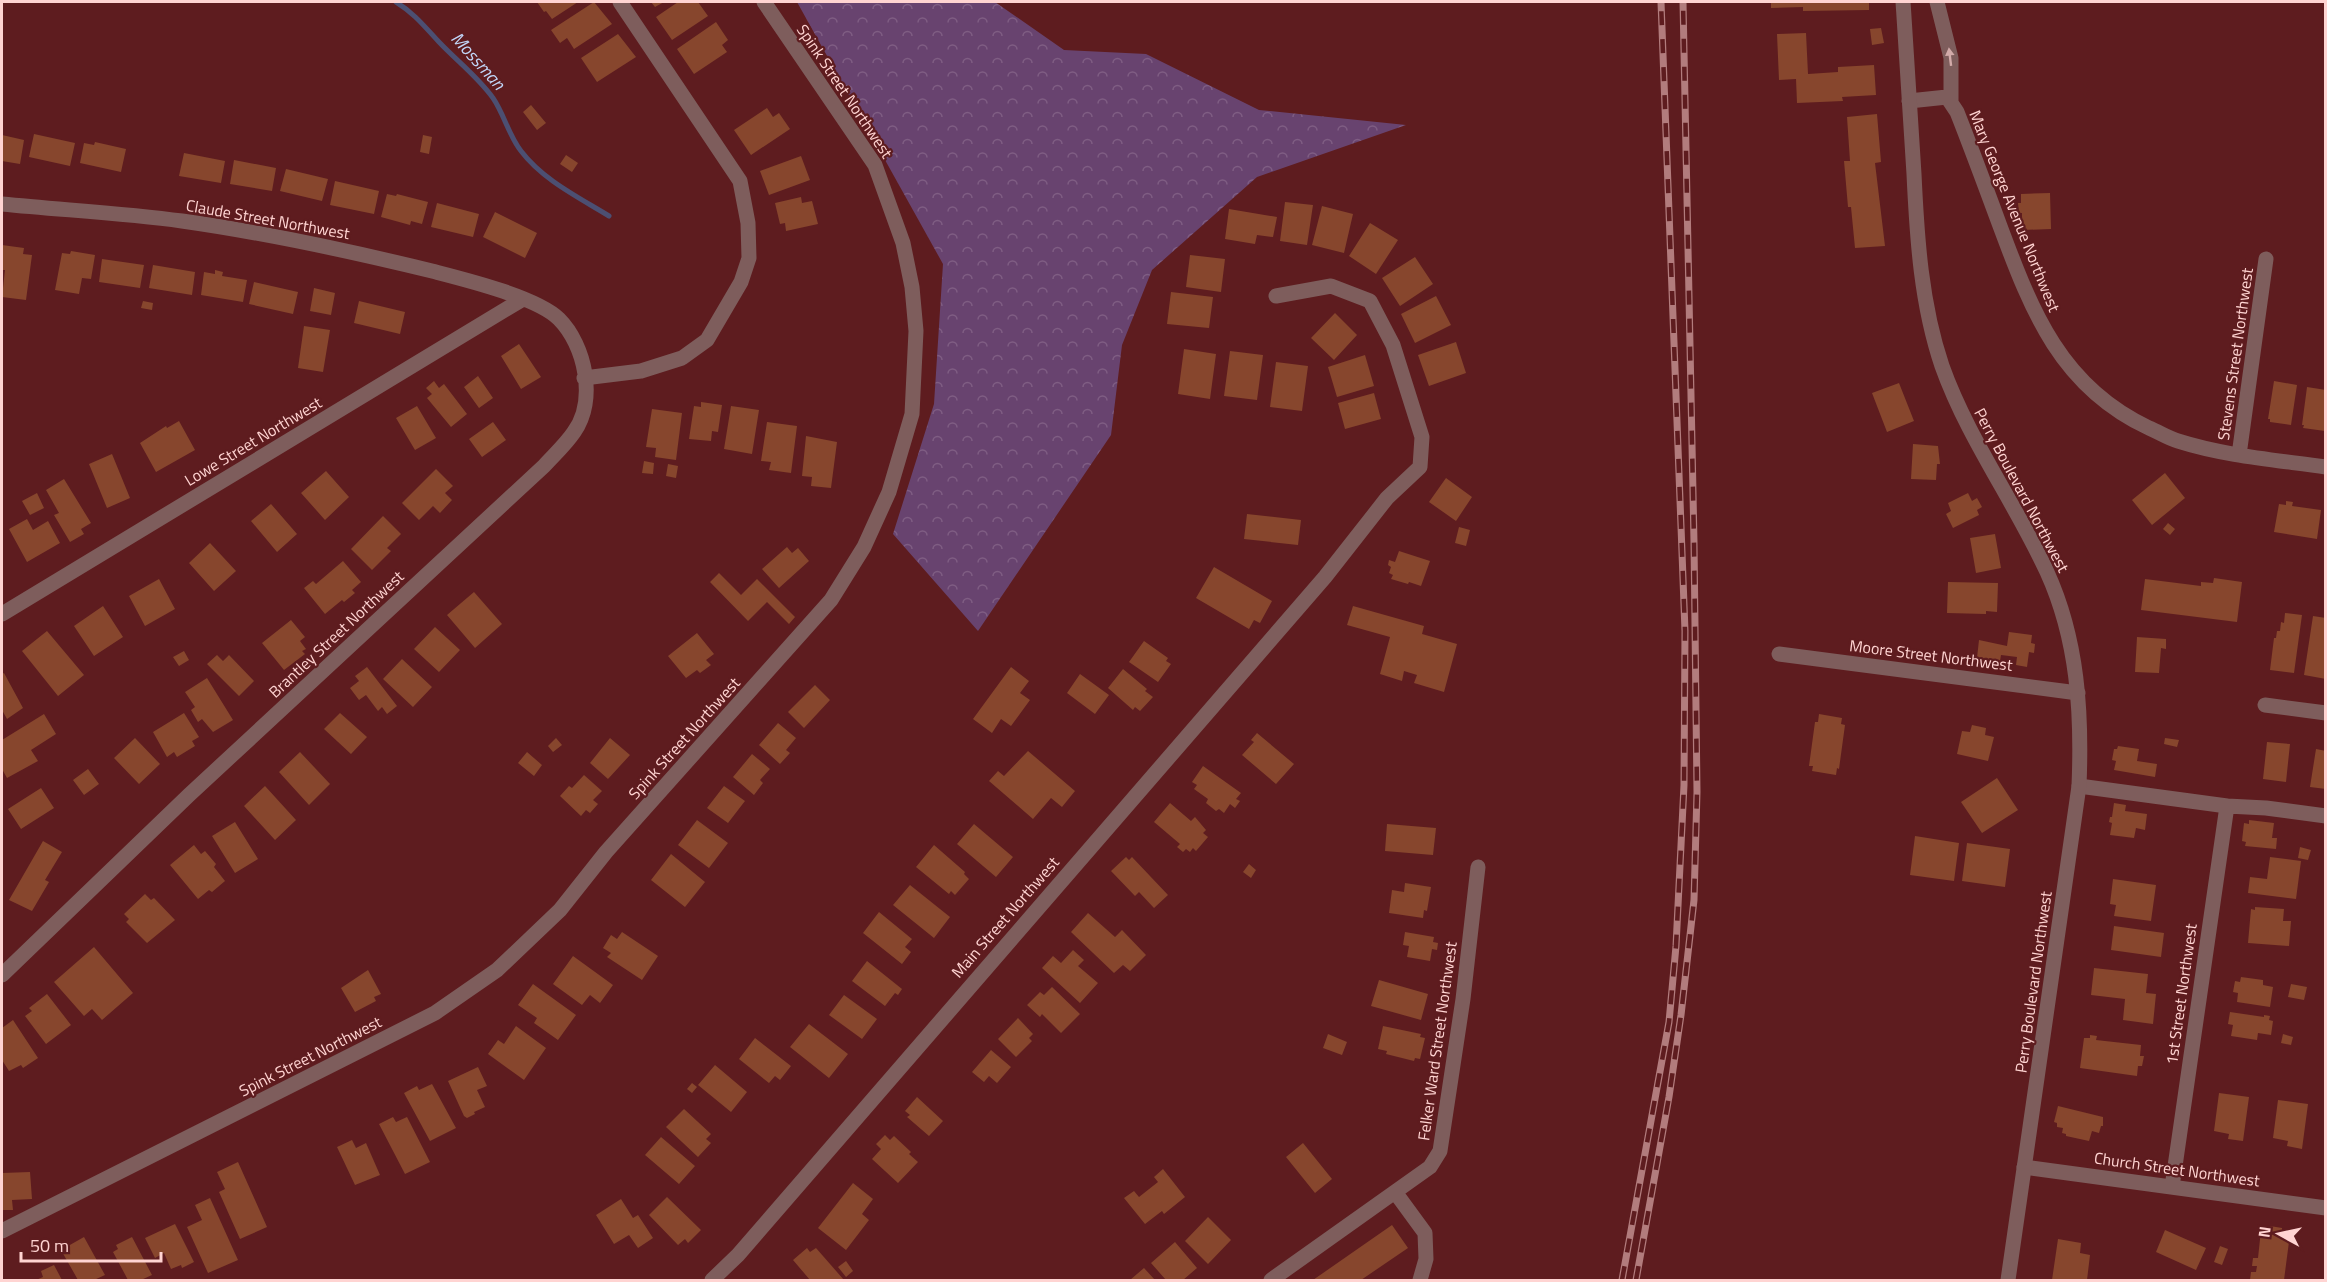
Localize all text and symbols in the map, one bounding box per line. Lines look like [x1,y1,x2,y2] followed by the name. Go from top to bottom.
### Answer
[791,19,899,163] street label: Spink Street Northwest
[445,26,513,97] water label: Mossman
[1945,47,1954,66] one-way arrow
[1964,107,2067,316] street label: Mary George Avenue Northwest
[184,193,352,245] street label: Claude Street Northwest
[2211,266,2259,442] street label: Stevens Street Northwest
[180,390,327,492] street label: Lowe Street Northwest
[1968,403,2076,577] street label: Perry Boulevard Northwest
[263,564,409,703] street label: Brantley Street Northwest
[1848,633,2014,677] street label: Moore Street Northwest
[622,671,746,804] street label: Spink Street Northwest
[945,851,1065,983] street label: Main Street Northwest
[2008,889,2058,1074] street label: Perry Boulevard Northwest
[2159,921,2203,1066] street label: 1st Street Northwest
[1411,940,1463,1142] street label: Felker Ward Street Northwest
[234,1009,386,1102] street label: Spink Street Northwest
[2093,1145,2262,1193] street label: Church Street Northwest
[2249,1204,2309,1264] north arrow
[21,1225,160,1263] scale bar
[2251,1225,2277,1239] text: N
[30,1232,69,1259] text: 50 m

